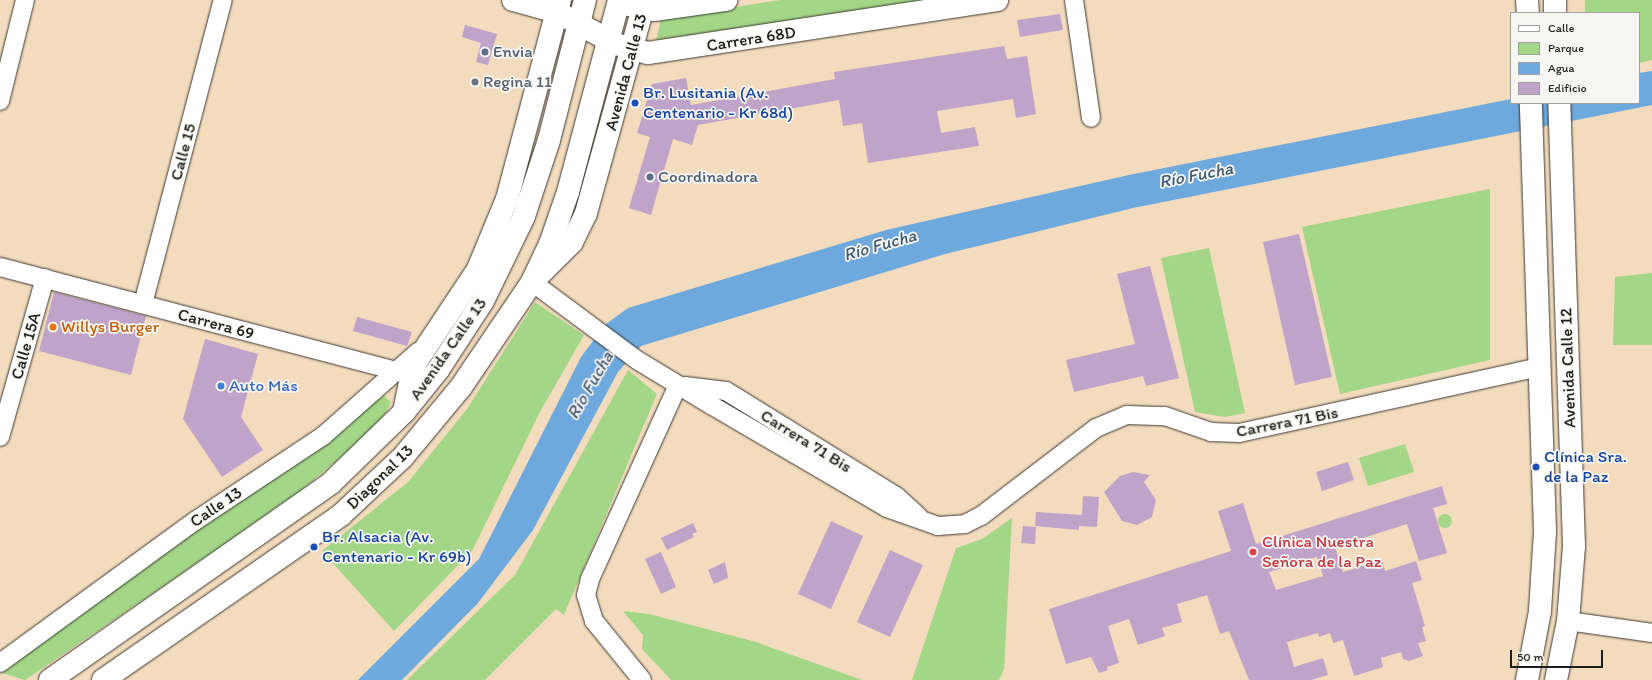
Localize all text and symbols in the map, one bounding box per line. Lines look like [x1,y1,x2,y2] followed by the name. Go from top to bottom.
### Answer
[601,11,651,133] street label: Avenida Calle 13
[1510,12,1640,104] legend
[1548,21,1574,35] text: Calle
[705,22,797,56] street label: Carrera 68D
[1548,41,1584,55] text: Parque
[493,42,532,62] place label: Envia
[480,47,490,57] marker: Envia
[1548,61,1574,75] text: Agua
[483,72,552,92] place label: Regina 11
[470,77,480,87] marker: Regina 11
[1548,81,1587,95] text: Edificio
[643,83,793,123] place label: Br. Lusitania (Av. Centenario - Kr 68d)
[630,98,640,108] marker: Br. Lusitania (Av. Centenario - Kr 68d)
[166,121,200,183] street label: Calle 15
[1157,157,1235,193] water label: Río Fucha
[658,167,758,187] place label: Coordinadora
[645,172,655,182] marker: Coordinadora
[841,224,919,266] water label: Río Fucha
[405,294,491,404] street label: Avenida Calle 13
[176,304,256,344] street label: Carrera 69
[1556,308,1580,428] street label: Avenida Calle 12
[7,310,45,382] street label: Calle 15A
[61,317,160,337] place label: Willys Burger
[48,322,58,332] marker: Willys Burger
[562,347,618,423] water label: Río Fucha
[229,376,298,396] place label: Auto Más
[216,381,226,391] marker: Auto Más
[1234,402,1340,442] street label: Carrera 71 Bis
[757,405,855,477] street label: Carrera 71 Bis
[342,440,418,514] street label: Diagonal 13
[1544,447,1627,487] place label: Clínica Sra. de la Paz
[1531,462,1541,472] marker: Clínica Sra. de la Paz
[186,482,246,532] street label: Calle 13
[322,527,471,567] place label: Br. Alsacia (Av. Centenario - Kr 69b)
[1262,532,1382,572] place label: Clínica Nuestra Señora de la Paz
[309,542,319,552] marker: Br. Alsacia (Av. Centenario - Kr 69b)
[1247,546,1259,558] marker: Clínica Nuestra Señora de la Paz
[1512,642,1605,668] scale bar
[1517,650,1543,664] text: 50 m

